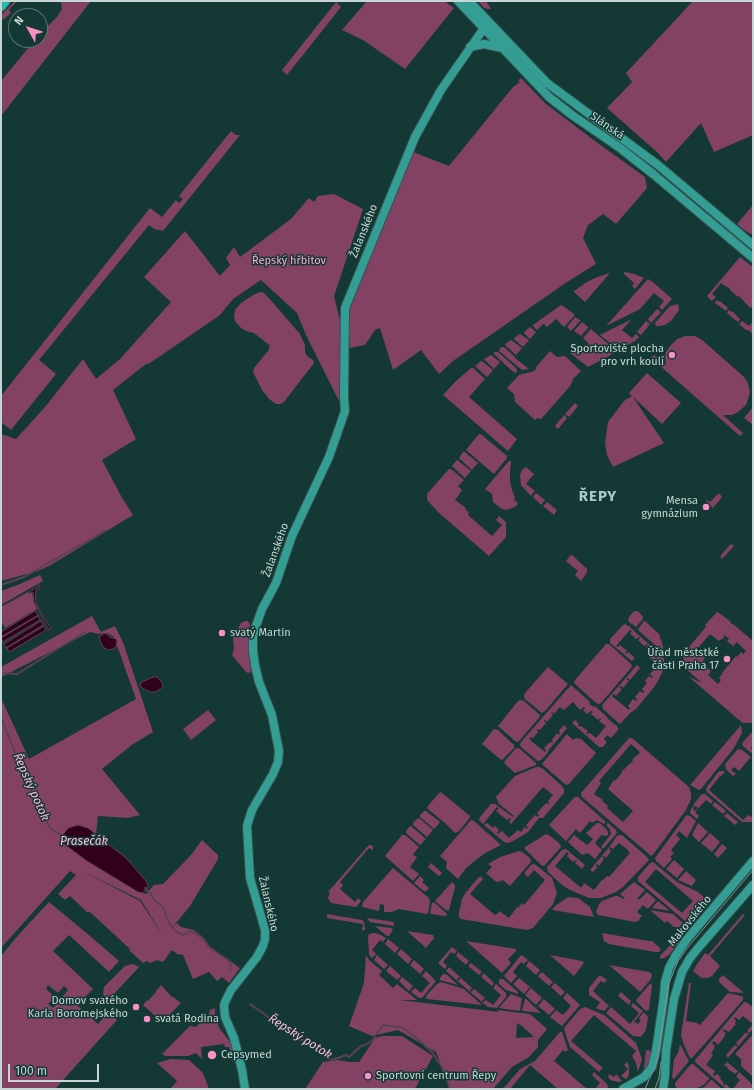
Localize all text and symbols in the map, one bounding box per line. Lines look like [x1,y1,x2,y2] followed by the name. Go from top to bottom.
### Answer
[8,8,48,48] north arrow
[12,14,26,28] text: N
[588,110,626,142] street label: Slánská
[347,202,381,260] street label: Žalanského
[252,254,326,268] park label: Řepský hřbitov
[570,342,664,368] place label: Sportoviště plocha pro vrh koulí
[667,350,677,360] marker: Sportoviště plocha pro vrh koulí
[579,488,617,506] district label: ŘEPY
[641,494,698,520] place label: Mensa gymnázium
[701,502,711,512] marker: Mensa gymnázium
[260,521,292,579] street label: Žalanského
[230,626,291,640] place label: svatý Martin
[217,628,227,638] marker: svatý Martin
[647,646,719,672] place label: Úřad měststké části Praha 17
[722,654,732,664] marker: Úřad měststké části Praha 17
[10,751,52,823] water label: Řepský potok
[60,835,108,849] water label: Prasečák
[255,875,281,933] street label: Žalanského
[666,893,714,949] street label: Makovského
[28,994,128,1020] place label: Domov svatého Karla Boromejského
[131,1002,141,1012] marker: Domov svatého Karla Boromejského
[155,1012,219,1026] place label: svatá Rodina
[265,1012,335,1062] water label: Řepský potok
[142,1014,152,1024] marker: svatá Rodina
[221,1048,272,1062] place label: Cepsymed
[206,1049,218,1061] marker: Cepsymed
[10,1056,101,1082] scale bar
[15,1064,47,1078] text: 100 m
[376,1069,496,1083] place label: Sportovní centrum Řepy
[363,1071,373,1081] marker: Sportovní centrum Řepy

